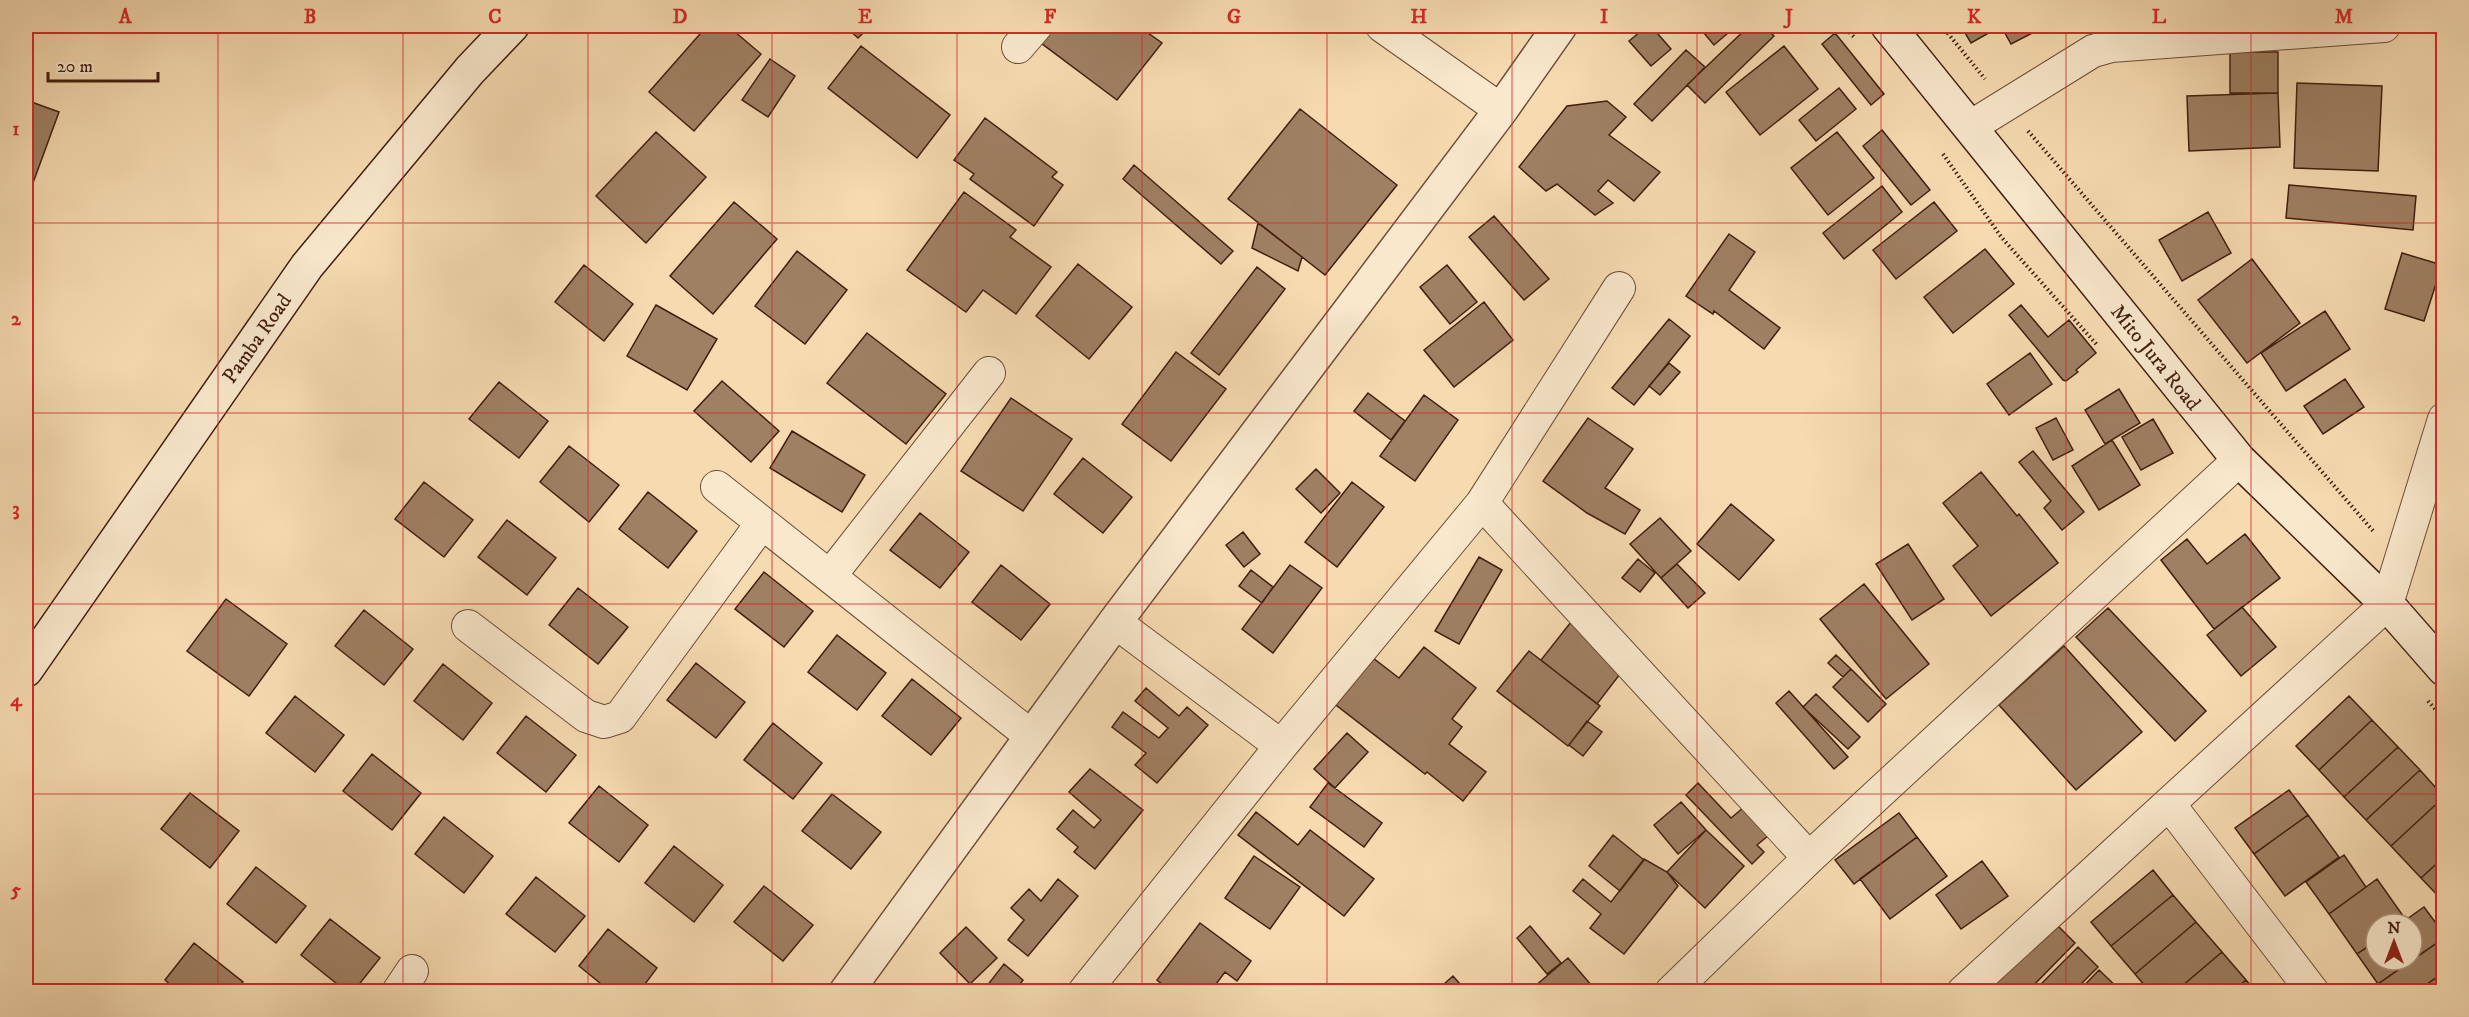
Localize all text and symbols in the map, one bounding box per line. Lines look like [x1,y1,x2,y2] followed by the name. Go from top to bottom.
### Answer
[118,5,133,30] text: A
[304,5,316,30] text: B
[488,5,502,30] text: C
[673,5,688,30] text: D
[858,5,872,30] text: E
[1044,5,1057,30] text: F
[1227,5,1241,30] text: G
[1411,5,1428,30] text: H
[1600,5,1608,30] text: I
[1783,5,1793,30] text: J
[1967,5,1982,30] text: K
[2152,5,2167,30] text: L
[2335,5,2353,30] text: M
[48,45,158,83] scale bar
[57,56,93,78] text: 20 m
[12,117,20,142] text: 1
[217,289,298,389] street label: Pamba Road
[2104,300,2206,417] street label: Mito Jura Road
[11,307,22,332] text: 2
[12,497,20,522] text: 3
[10,688,23,713] text: 4
[10,878,21,903] text: 5
[2364,912,2424,972] north arrow
[2387,918,2401,938] text: N

